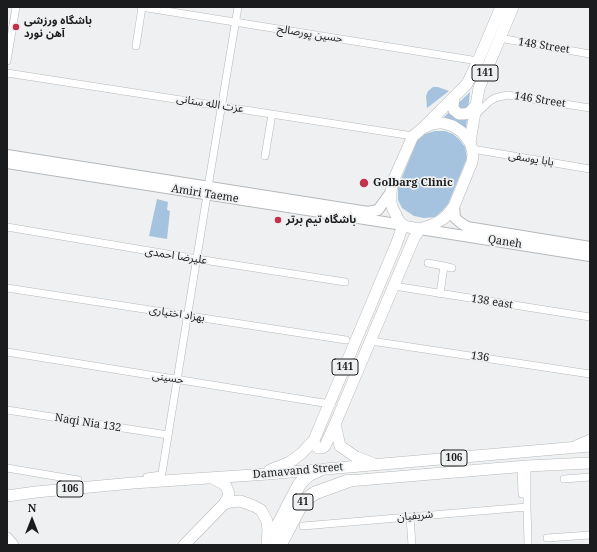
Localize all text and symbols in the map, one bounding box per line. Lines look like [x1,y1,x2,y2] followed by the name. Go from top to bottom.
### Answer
[24,14,92,40] place label: باشگاه ورزشی آهن نورد
[11,22,21,32] marker: باشگاه ورزشی آهن نورد
[276,22,344,46] street label: حسین پورصالح
[517,35,571,57] street label: 148 Street
[472,65,498,81] road number: 141
[513,89,567,111] street label: 146 Street
[176,92,244,116] street label: عزت الله ستانی
[507,149,555,169] street label: بابا یوسفی
[373,176,453,190] place label: Golbarg Clinic
[358,177,370,189] marker: Golbarg Clinic
[170,182,240,206] street label: Amiri Taeme
[286,213,356,227] place label: باشگاه تیم برتر
[273,215,283,225] marker: باشگاه تیم برتر
[487,233,523,251] street label: Qaneh
[144,245,208,267] street label: علیرضا احمدی
[470,292,514,312] street label: 138 east
[148,303,206,325] street label: بهزاد اختیاری
[470,349,490,365] street label: 136
[332,359,358,375] road number: 141
[151,369,185,387] street label: حسینی
[54,411,122,435] street label: Naqi Nia 132
[441,450,467,466] road number: 106
[252,460,344,482] street label: Damavand Street
[57,481,83,497] road number: 106
[293,494,313,510] road number: 41
[12,500,52,540] north arrow
[28,500,36,515] text: N
[396,508,434,524] street label: شریفیان

